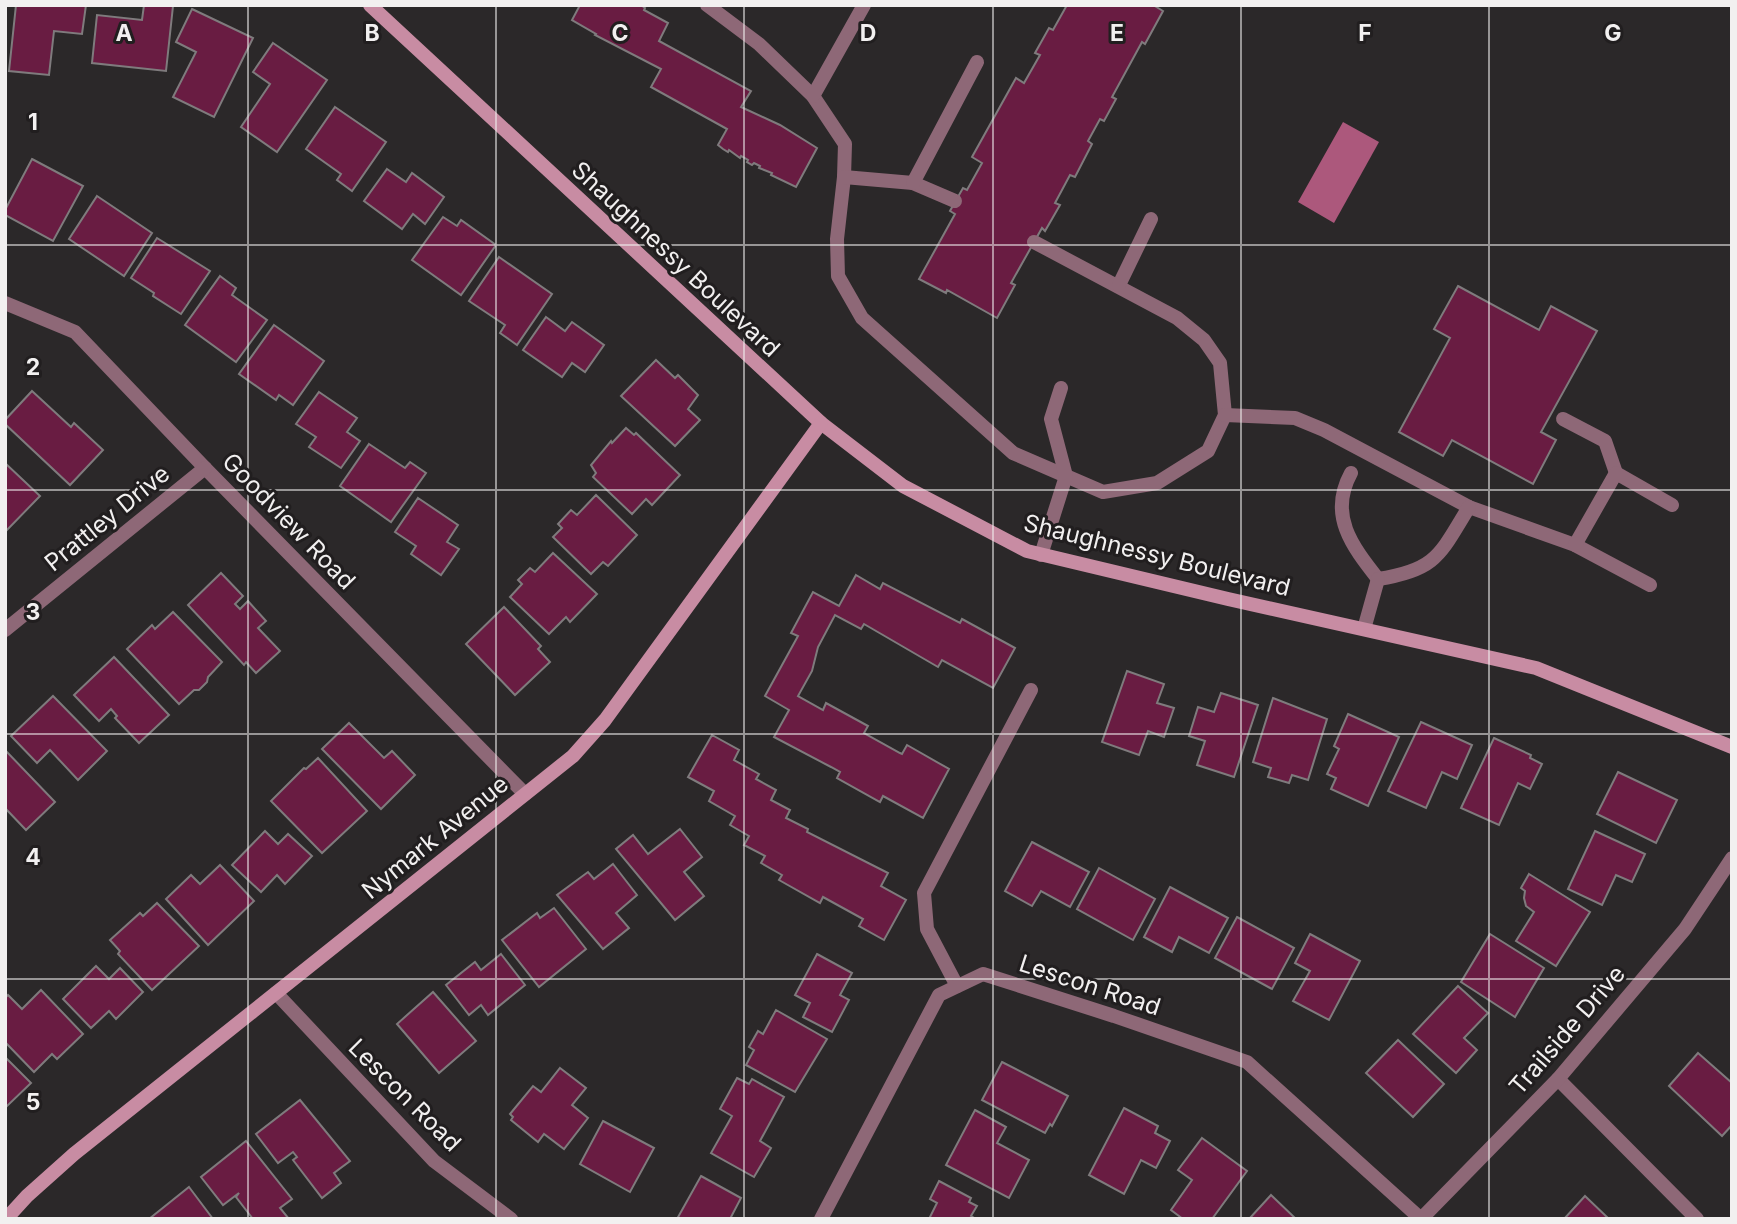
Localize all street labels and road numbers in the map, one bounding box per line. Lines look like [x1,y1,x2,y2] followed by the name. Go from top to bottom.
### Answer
[566,155,786,363] street label: Shaughnessy Boulevard
[217,447,361,595] street label: Goodview Road
[39,459,175,577] street label: Prattley Drive
[1021,508,1293,602] street label: Shaughnessy Boulevard
[356,769,514,905] street label: Nymark Avenue
[1016,948,1164,1022] street label: Lescon Road
[1503,959,1631,1101] street label: Trailside Drive
[343,1033,467,1157] street label: Lescon Road

